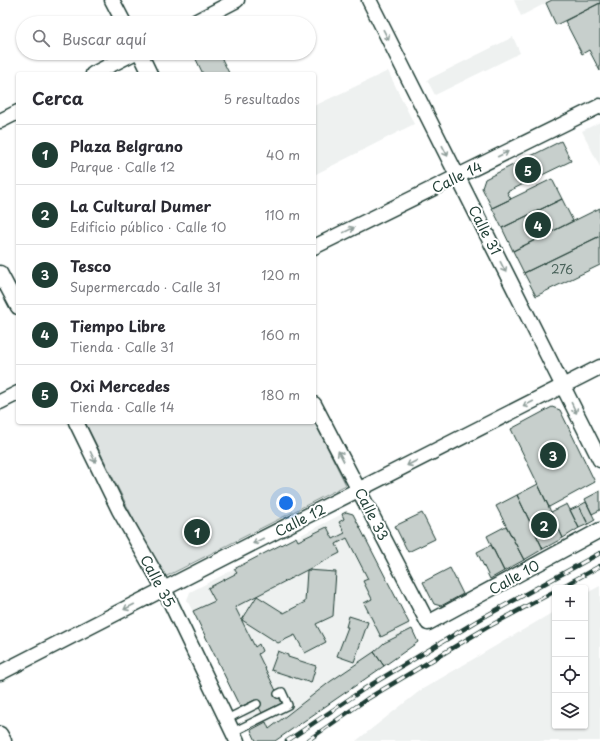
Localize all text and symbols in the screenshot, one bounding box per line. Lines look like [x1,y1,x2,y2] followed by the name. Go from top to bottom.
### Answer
[16,16,316,60] search box
[30,27,52,49] icon: search
[62,27,146,50] text: Buscar aquí
[383,29,390,41] one-way arrow
[32,85,83,111] text: Cerca
[223,89,300,108] text: 5 resultados
[70,134,183,157] text: Plaza Belgrano
[42,145,48,164] text: 1
[266,145,300,164] text: 40 m
[442,145,449,157] one-way arrow
[497,150,509,157] one-way arrow
[515,155,541,185] pin: 5
[428,156,486,198] street label: Calle 14
[70,157,175,176] text: Parque · Calle 12
[70,194,211,217] text: La Cultural Dumer
[464,202,506,258] street label: Calle 31
[40,205,50,224] text: 2
[265,205,300,224] text: 110 m
[525,210,551,240] pin: 4
[70,217,226,236] text: Edificio público · Calle 10
[343,226,355,233] one-way arrow
[70,254,111,277] text: Tesco
[551,260,573,278] house number: 276
[500,261,508,273] one-way arrow
[41,265,49,284] text: 3
[261,265,300,284] text: 120 m
[70,277,221,296] text: Supermercado · Calle 31
[70,314,166,337] text: Tiempo Libre
[41,325,49,344] text: 4
[261,325,300,344] text: 160 m
[70,337,174,356] text: Tienda · Calle 31
[70,374,170,397] text: Oxi Mercedes
[41,385,49,404] text: 5
[261,385,300,404] text: 180 m
[70,397,175,416] text: Tienda · Calle 14
[522,401,534,408] one-way arrow
[571,402,578,414] one-way arrow
[540,440,566,470] pin: 3
[337,450,344,462] one-way arrow
[90,451,97,463] one-way arrow
[406,460,418,467] one-way arrow
[350,484,394,544] street label: Calle 33
[276,493,296,513] your location
[271,498,329,542] street label: Calle 12
[531,510,557,540] pin: 2
[184,517,210,547] pin: 1
[253,537,265,545] one-way arrow
[135,551,181,611] street label: Calle 35
[485,554,543,600] street label: Calle 10
[552,585,588,729] map controls
[552,585,588,621] button: +
[123,604,135,611] one-way arrow
[552,621,588,657] button: −
[552,657,588,693] button: locate
[552,693,588,729] button: layers

